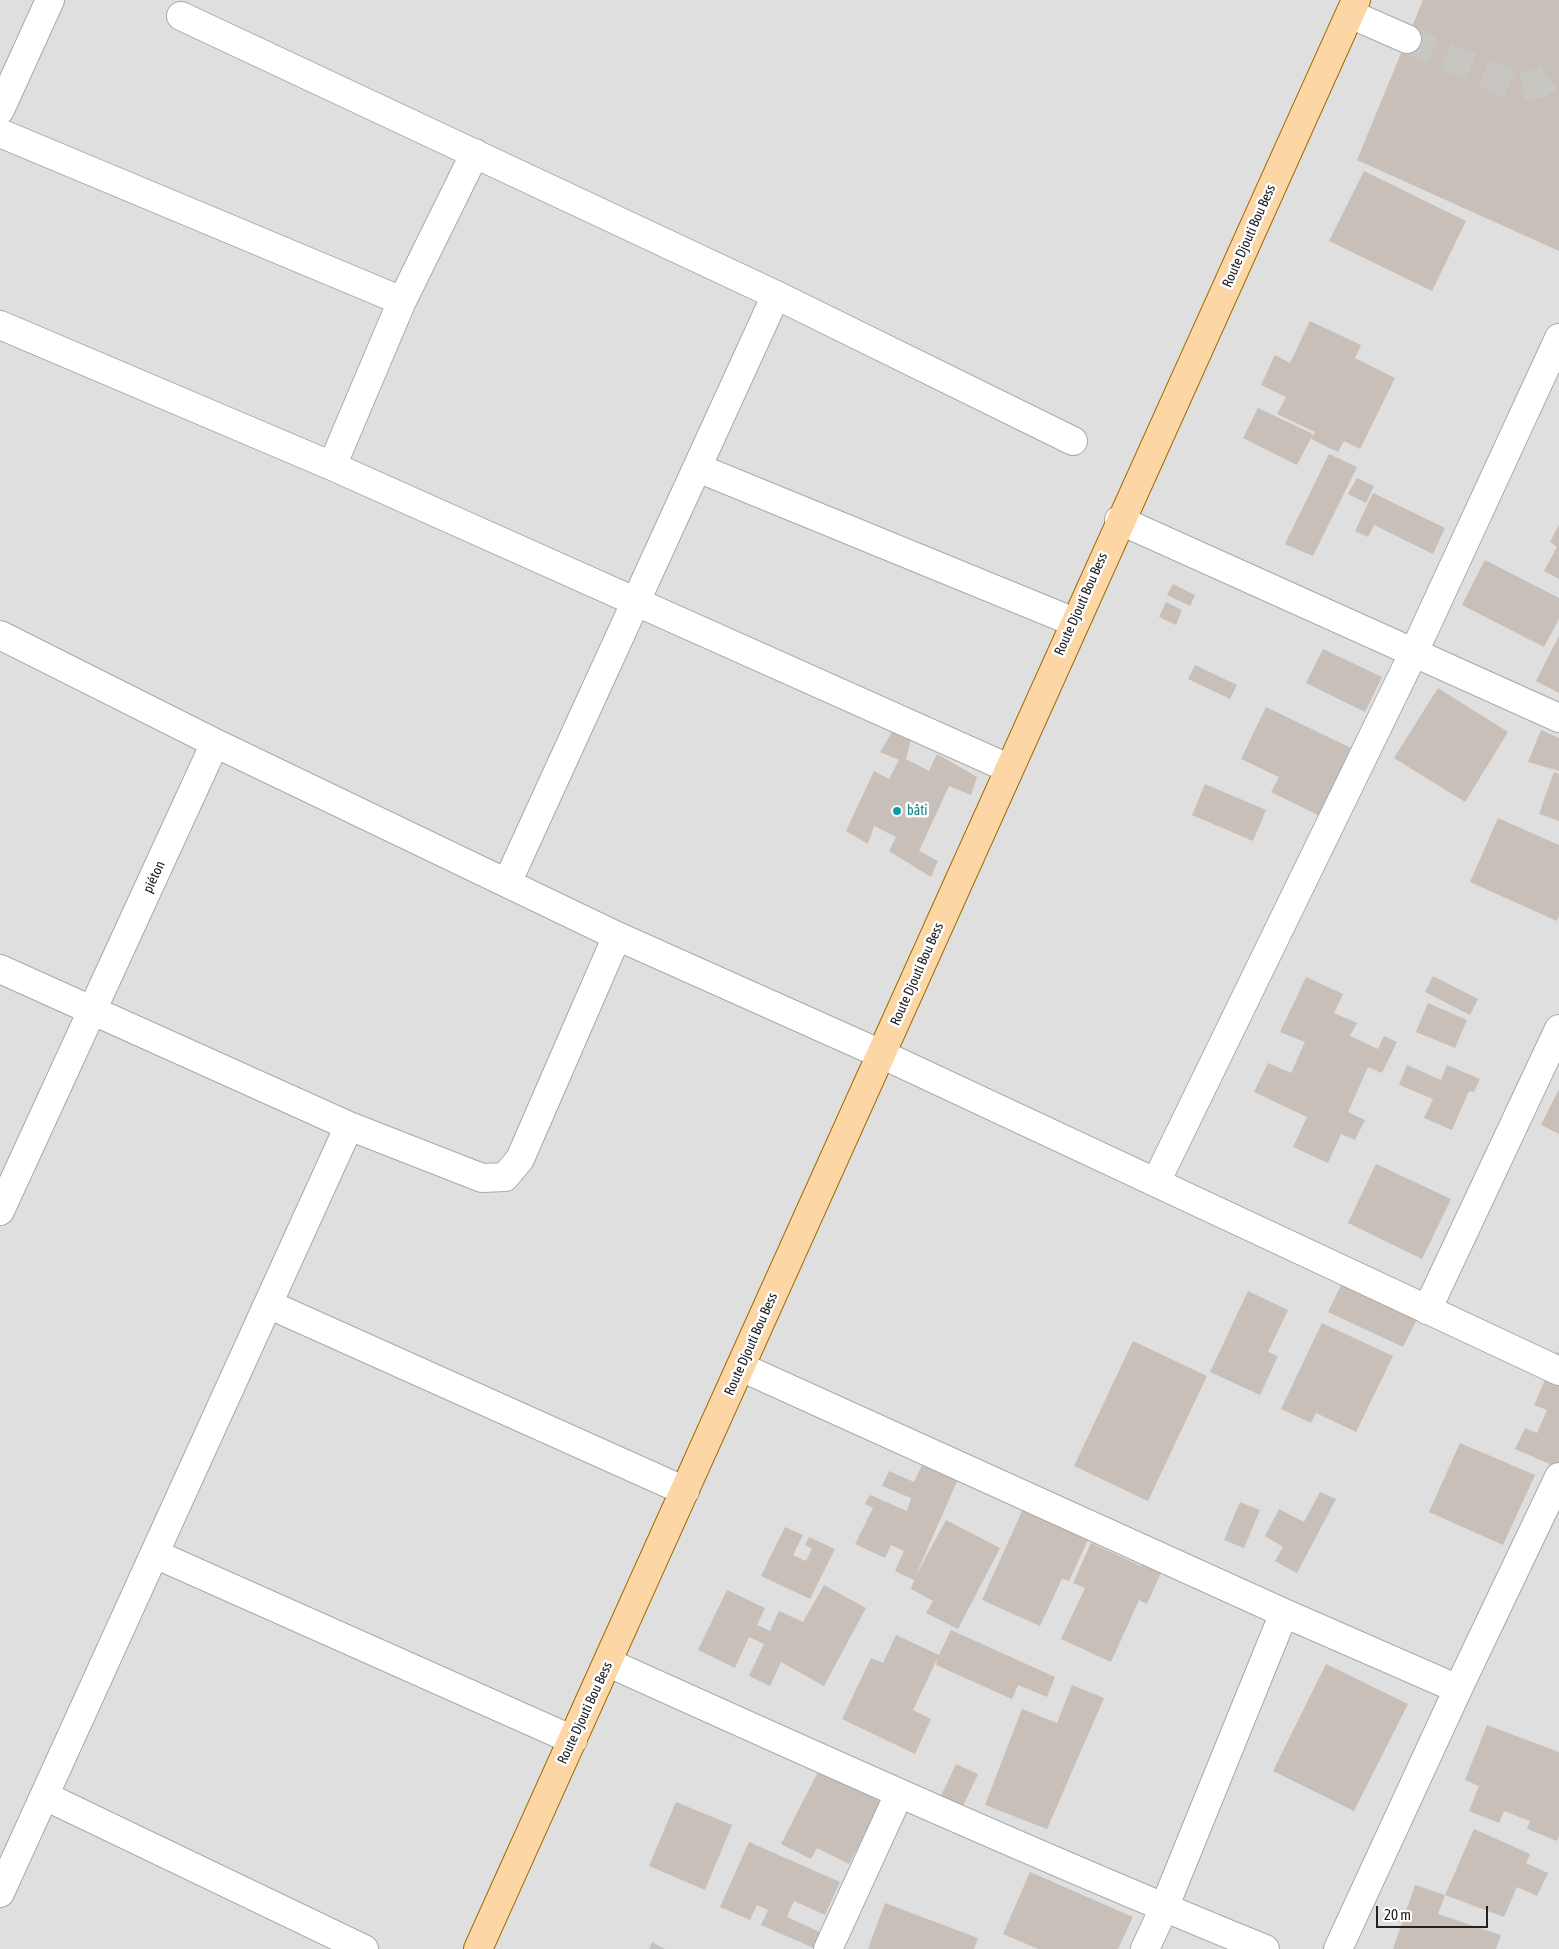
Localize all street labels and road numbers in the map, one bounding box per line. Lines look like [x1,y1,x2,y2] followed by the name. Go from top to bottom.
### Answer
[1219,182,1279,290] street label: Route Djouti Bou Bess
[1051,550,1111,658] street label: Route Djouti Bou Bess
[139,858,169,896] street label: piéton
[887,920,947,1028] street label: Route Djouti Bou Bess
[721,1290,781,1398] street label: Route Djouti Bou Bess
[554,1659,616,1767] street label: Route Djouti Bou Bess

